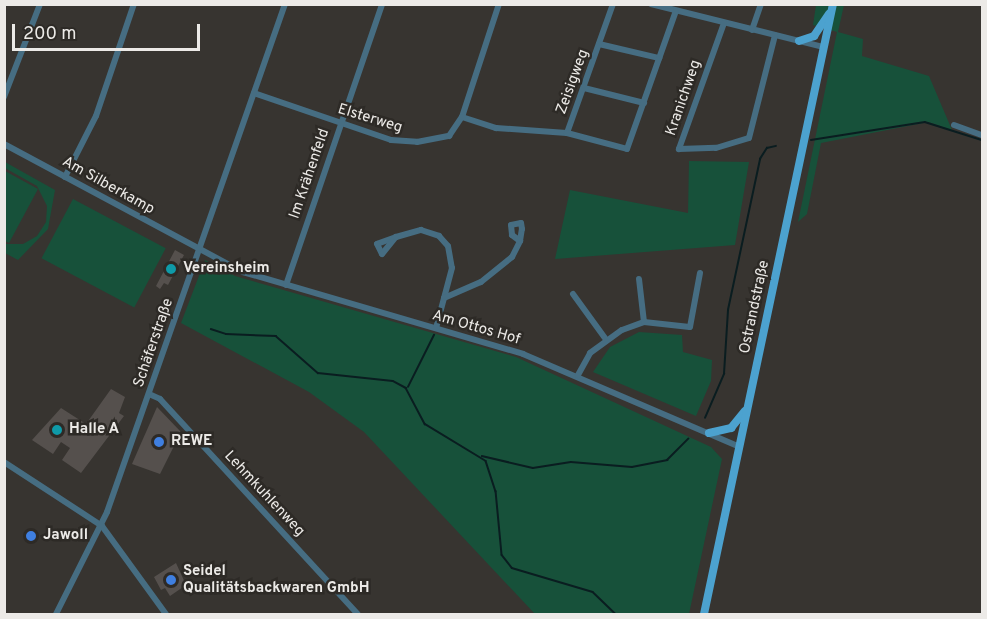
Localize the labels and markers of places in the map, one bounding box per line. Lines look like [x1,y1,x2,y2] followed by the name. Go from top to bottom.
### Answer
[183,260,270,278] place label: Vereinsheim
[164,262,178,276] marker: Vereinsheim
[69,421,120,439] place label: Halle A
[50,423,64,437] marker: Halle A
[171,433,212,451] place label: REWE
[152,435,166,449] marker: REWE
[43,527,88,545] place label: Jawoll
[24,529,38,543] marker: Jawoll
[183,562,370,597] place label: Seidel Qualitätsbackwaren GmbH
[164,573,178,587] marker: Seidel Qualitätsbackwaren GmbH

